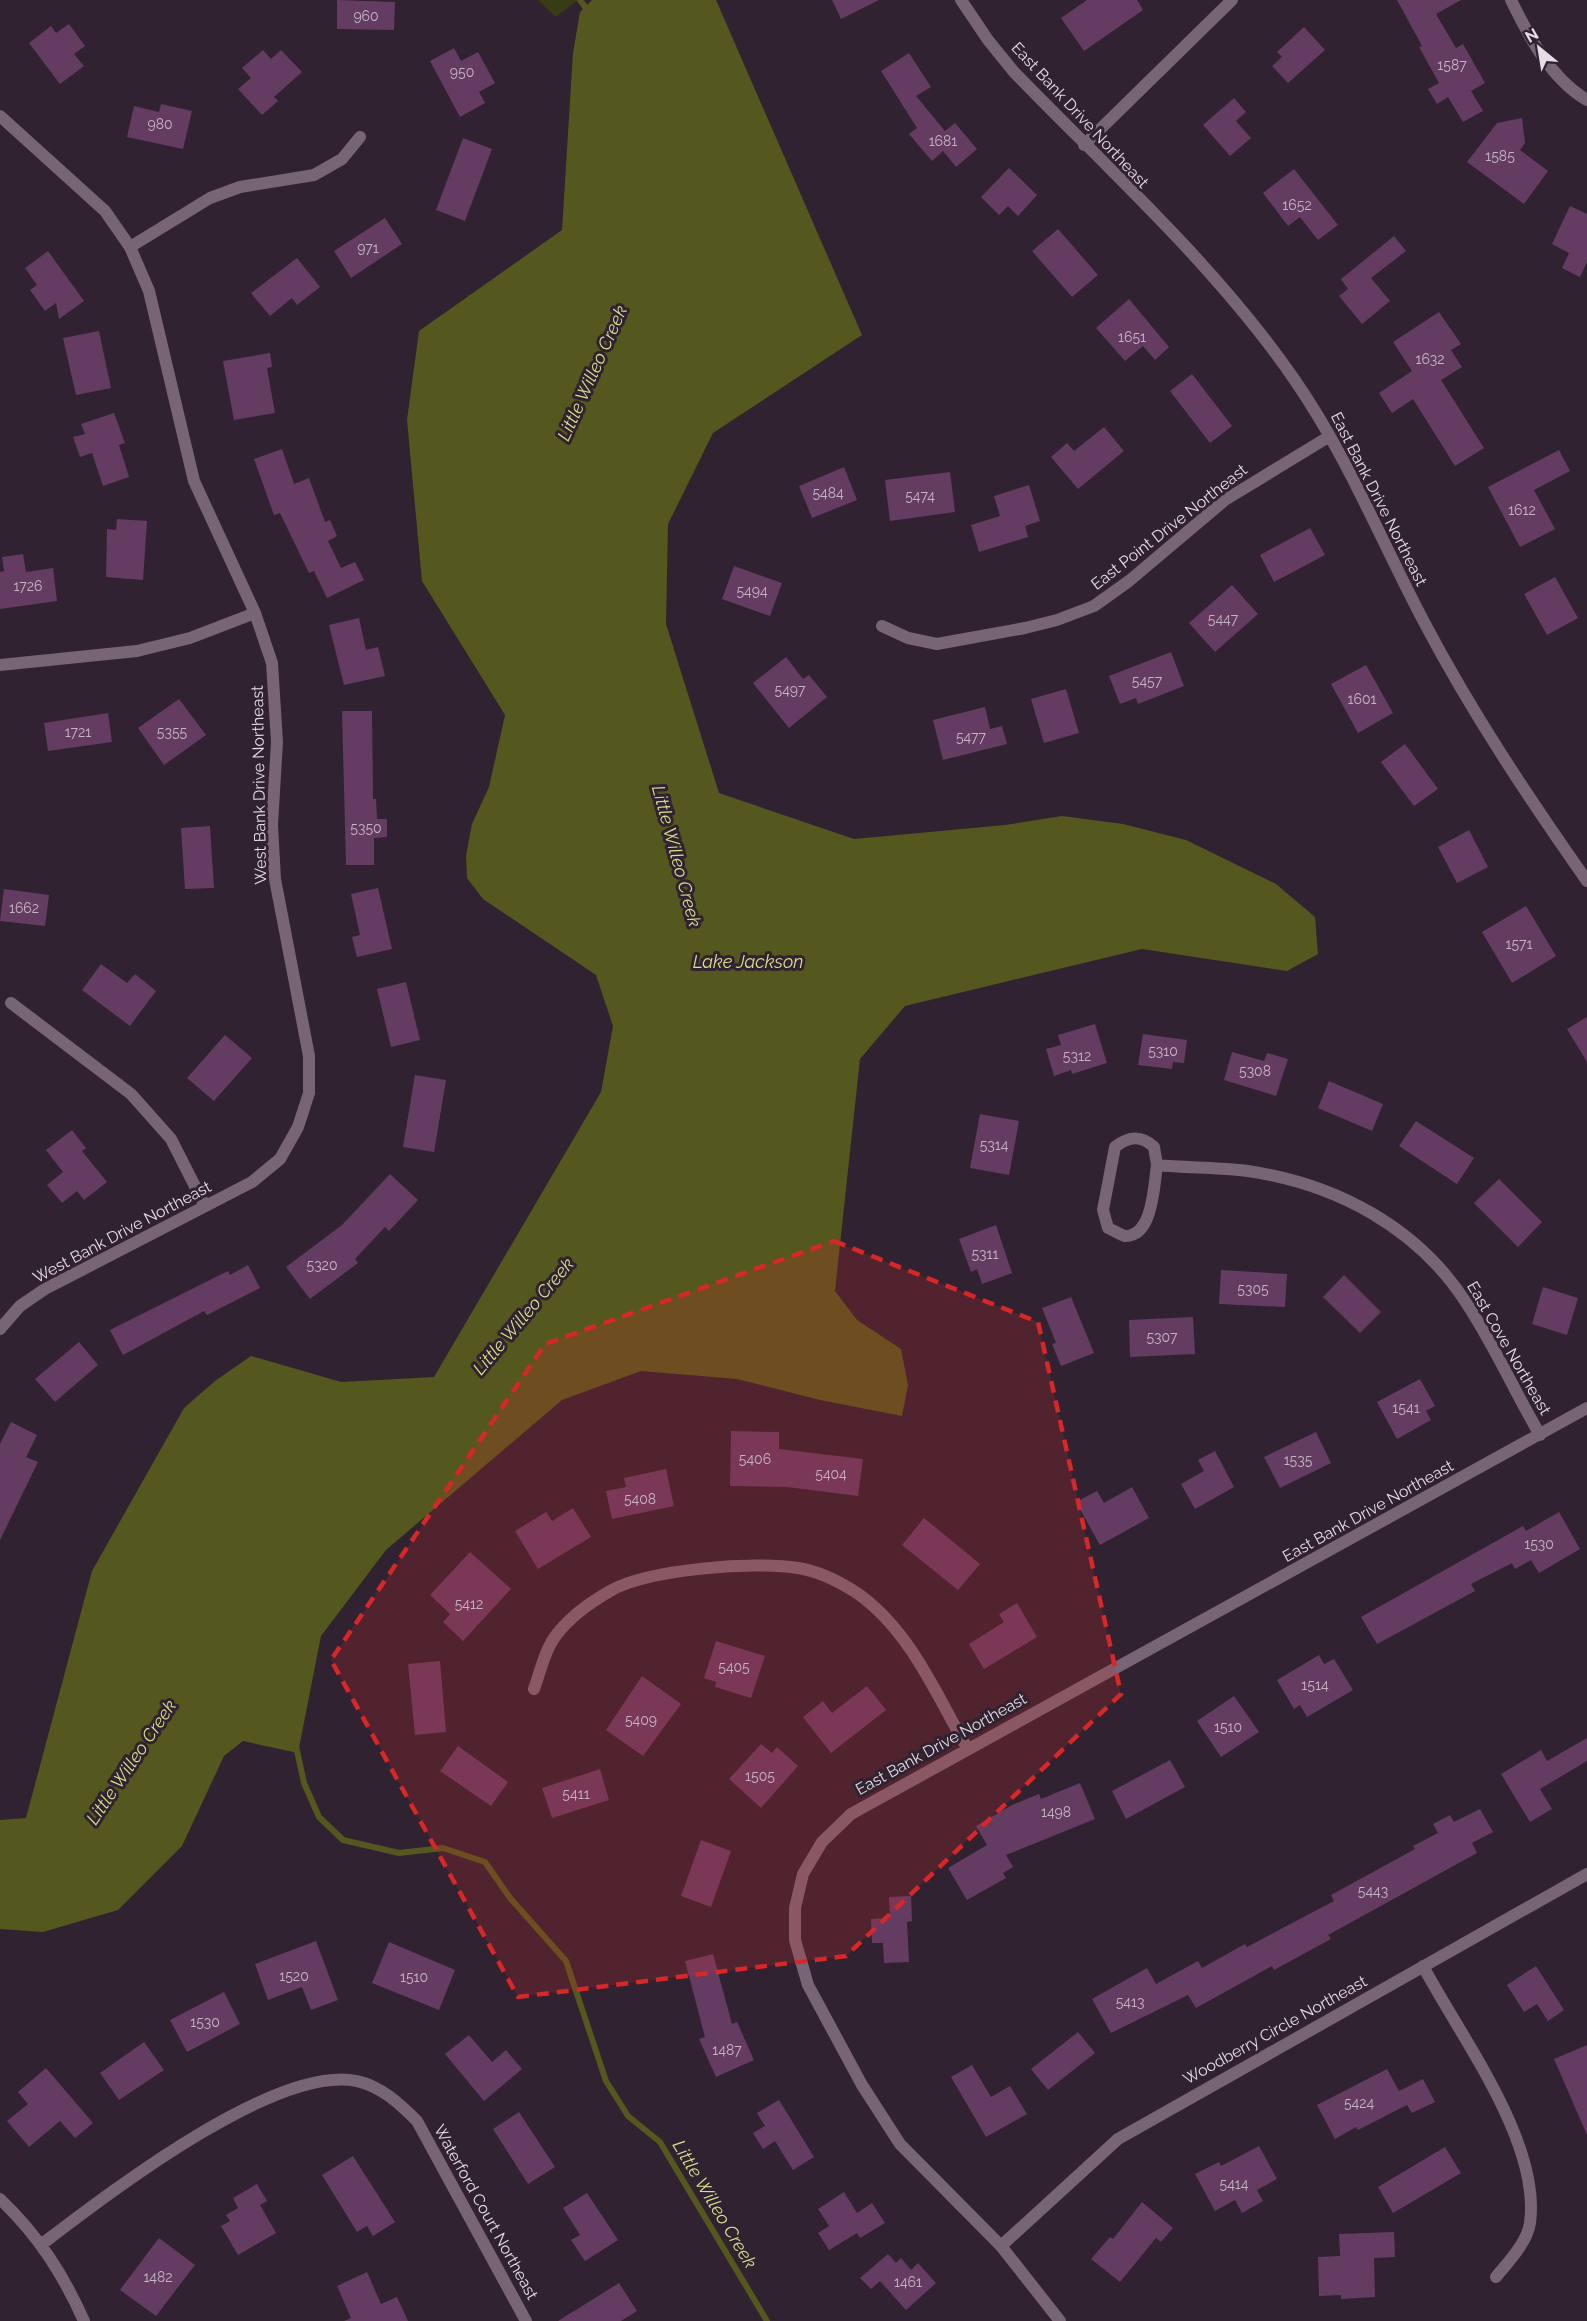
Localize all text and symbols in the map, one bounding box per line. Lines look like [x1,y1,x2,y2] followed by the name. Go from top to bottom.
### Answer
[353,8,379,24] house number: 960
[1509,18,1569,78] north arrow
[1522,24,1542,47] text: N
[1007,38,1153,192] street label: East Bank Drive Northeast
[1437,57,1467,73] house number: 1587
[450,64,474,80] house number: 950
[147,116,173,132] house number: 980
[929,133,957,149] house number: 1681
[1485,148,1515,164] house number: 1585
[1282,197,1312,213] house number: 1652
[357,240,379,256] house number: 971
[553,302,631,444] water label: Little Willeo Creek
[1118,329,1146,345] house number: 1651
[1415,351,1445,367] house number: 1632
[1327,409,1431,590] street label: East Bank Drive Northeast
[1087,460,1251,594] street label: East Point Drive Northeast
[812,485,844,501] house number: 5484
[905,488,935,504] house number: 5474
[1508,502,1536,518] house number: 1612
[13,578,43,594] house number: 1726
[736,583,768,599] house number: 5494
[1208,611,1239,627] house number: 5447
[1132,673,1163,689] house number: 5457
[775,682,806,698] house number: 5497
[248,685,270,885] street label: West Bank Drive Northeast
[1348,691,1377,707] house number: 1601
[65,724,91,740] house number: 1721
[157,724,188,740] house number: 5355
[956,729,987,745] house number: 5477
[648,783,706,929] water label: Little Willeo Creek
[350,820,382,836] house number: 5350
[9,900,39,916] house number: 1662
[1505,936,1533,952] house number: 1571
[693,951,803,972] water label: Lake Jackson
[1148,1043,1178,1059] house number: 5310
[1063,1048,1091,1064] house number: 5312
[1239,1063,1271,1079] house number: 5308
[980,1137,1009,1153] house number: 5314
[30,1177,215,1287] street label: West Bank Drive Northeast
[971,1246,999,1262] house number: 5311
[468,1253,578,1379] water label: Little Willeo Creek
[307,1257,337,1273] house number: 5320
[1463,1278,1555,1419] street label: East Cove Northeast
[1237,1281,1269,1297] house number: 5305
[1146,1329,1178,1345] house number: 5307
[1392,1400,1420,1416] house number: 1541
[739,1451,771,1467] house number: 5406
[1284,1452,1313,1468] house number: 1535
[1279,1456,1457,1566] street label: East Bank Drive Northeast
[815,1466,847,1482] house number: 5404
[624,1491,656,1507] house number: 5408
[1524,1536,1554,1552] house number: 1530
[455,1596,483,1612] house number: 5412
[718,1659,750,1675] house number: 5405
[1301,1677,1329,1693] house number: 1514
[852,1689,1030,1799] street label: East Bank Drive Northeast
[82,1695,181,1828] water label: Little Willeo Creek
[625,1712,657,1728] house number: 5409
[1214,1719,1242,1735] house number: 1510
[745,1768,775,1784] house number: 1505
[562,1786,590,1802] house number: 5411
[1041,1804,1071,1820] house number: 1498
[1358,1883,1388,1899] house number: 5443
[279,1968,309,1984] house number: 1520
[400,1969,428,1985] house number: 1510
[1180,1971,1371,2089] street label: Woodberry Circle Northeast
[1116,1994,1144,2010] house number: 5413
[190,2014,220,2030] house number: 1530
[712,2042,742,2058] house number: 1487
[1344,2095,1374,2111] house number: 5424
[430,2121,542,2303] street label: Waterford Court Northeast
[668,2136,762,2272] water label: Little Willeo Creek
[1220,2176,1249,2192] house number: 5414
[143,2269,173,2285] house number: 1482
[894,2274,922,2290] house number: 1461

